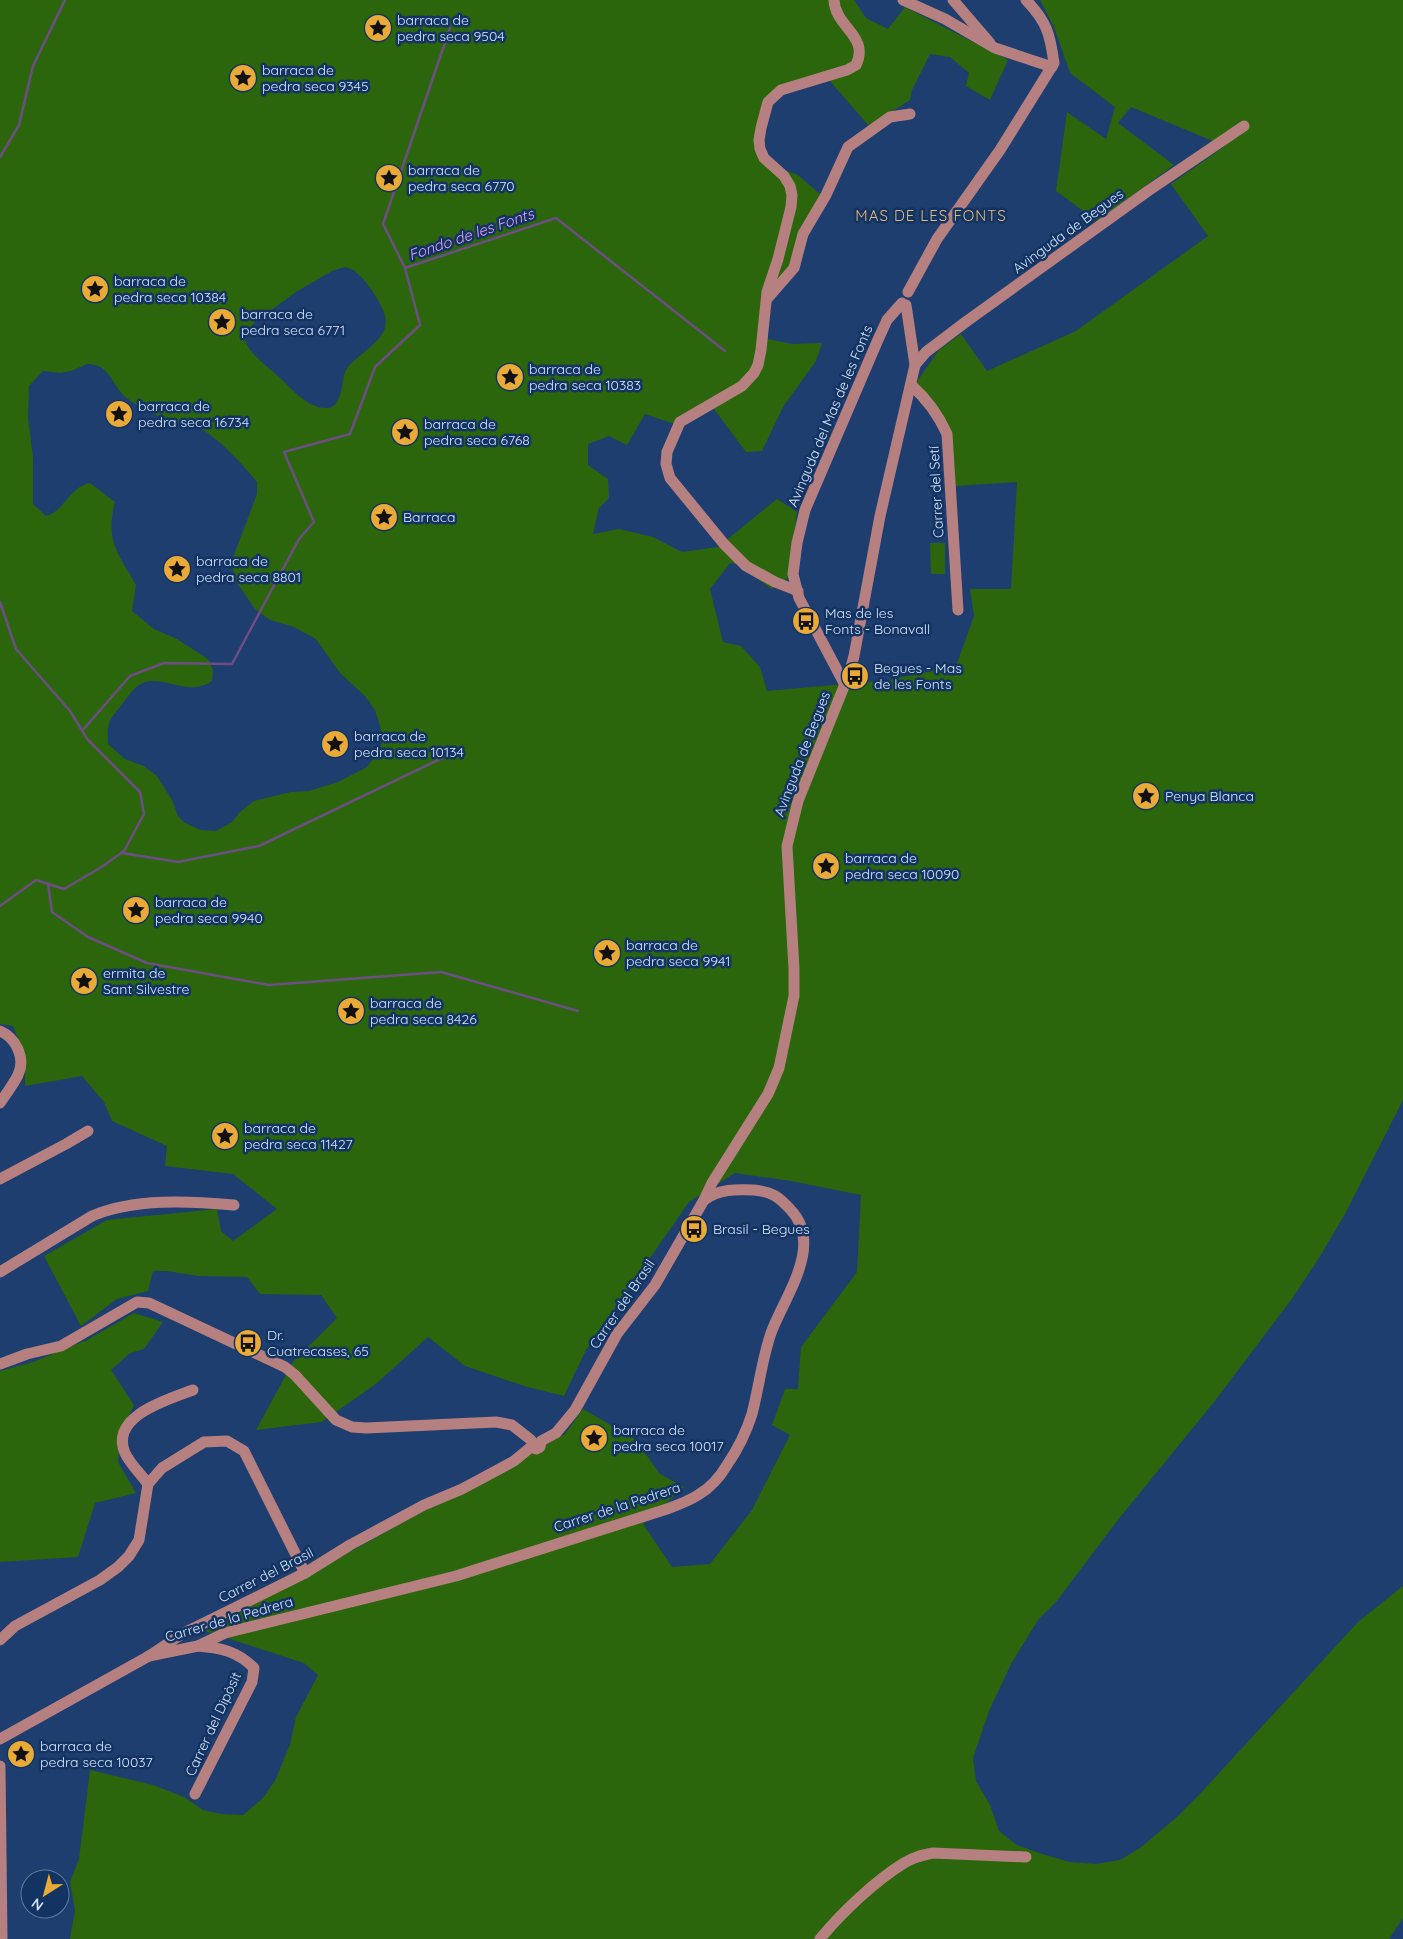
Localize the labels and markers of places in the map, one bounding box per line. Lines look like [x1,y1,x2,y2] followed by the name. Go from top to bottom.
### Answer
[397,11,505,45] place label: barraca de pedra seca 9504
[363,13,393,43] place icon: barraca de pedra seca 9504
[262,61,369,95] place label: barraca de pedra seca 9345
[228,63,258,93] place icon: barraca de pedra seca 9345
[408,161,515,195] place label: barraca de pedra seca 6770
[374,163,404,193] place icon: barraca de pedra seca 6770
[114,272,226,306] place label: barraca de pedra seca 10384
[80,274,110,304] place icon: barraca de pedra seca 10384
[241,305,345,339] place label: barraca de pedra seca 6771
[207,307,237,337] place icon: barraca de pedra seca 6771
[529,360,641,394] place label: barraca de pedra seca 10383
[495,362,525,392] place icon: barraca de pedra seca 10383
[138,397,249,431] place label: barraca de pedra seca 16734
[104,399,134,429] place icon: barraca de pedra seca 16734
[424,415,530,449] place label: barraca de pedra seca 6768
[390,417,420,447] place icon: barraca de pedra seca 6768
[369,502,399,532] place icon: Barraca
[403,508,455,526] place label: Barraca
[196,552,301,586] place label: barraca de pedra seca 8801
[162,554,192,584] place icon: barraca de pedra seca 8801
[825,604,930,638] place label: Mas de les Fonts - Bonavall
[791,606,821,636] bus stop icon: Mas de les Fonts - Bonavall
[874,659,962,693] place label: Begues - Mas de les Fonts
[840,661,870,691] bus stop icon: Begues - Mas de les Fonts
[354,727,464,761] place label: barraca de pedra seca 10134
[320,729,350,759] place icon: barraca de pedra seca 10134
[1131,781,1161,811] place icon: Penya Blanca
[1165,787,1254,805] place label: Penya Blanca
[845,849,959,883] place label: barraca de pedra seca 10090
[811,851,841,881] place icon: barraca de pedra seca 10090
[155,893,263,927] place label: barraca de pedra seca 9940
[121,895,151,925] place icon: barraca de pedra seca 9940
[626,936,731,970] place label: barraca de pedra seca 9941
[592,938,622,968] place icon: barraca de pedra seca 9941
[103,964,189,998] place label: ermita de Sant Silvestre
[69,966,99,996] place icon: ermita de Sant Silvestre
[370,994,477,1028] place label: barraca de pedra seca 8426
[336,996,366,1026] place icon: barraca de pedra seca 8426
[244,1119,353,1153] place label: barraca de pedra seca 11427
[210,1121,240,1151] place icon: barraca de pedra seca 11427
[679,1214,709,1244] bus stop icon: Brasil - Begues
[713,1220,810,1238] place label: Brasil - Begues
[267,1326,369,1360] place label: Dr. Cuatrecases, 65
[233,1328,263,1358] bus stop icon: Dr. Cuatrecases, 65
[613,1421,724,1455] place label: barraca de pedra seca 10017
[579,1423,609,1453] place icon: barraca de pedra seca 10017
[40,1737,153,1771] place label: barraca de pedra seca 10037
[6,1739,36,1769] place icon: barraca de pedra seca 10037

